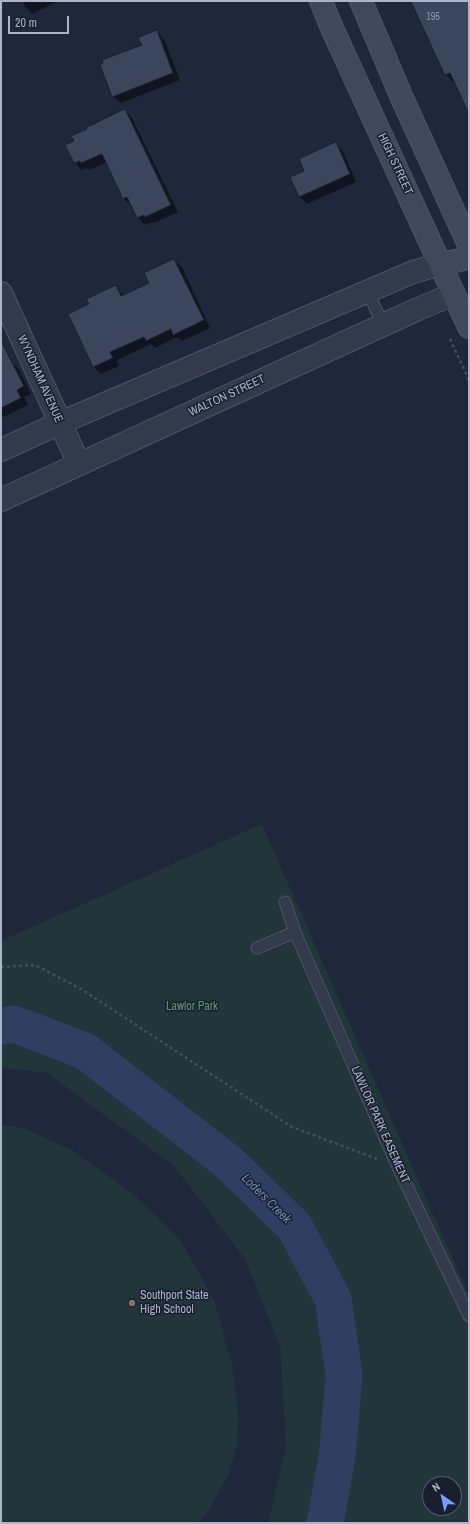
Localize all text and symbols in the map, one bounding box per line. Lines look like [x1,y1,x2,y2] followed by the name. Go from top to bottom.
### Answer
[10,8,71,34] scale bar
[426,11,440,23] house number: 195
[15,15,37,31] text: 20 m
[374,131,416,197] street label: HIGH STREET
[14,333,66,425] street label: WYNDHAM AVENUE
[187,372,267,420] street label: WALTON STREET
[166,1000,218,1014] park label: Lawlor Park
[348,1064,412,1186] street label: LAWLOR PARK EASEMENT
[238,1171,294,1227] water label: Loders Creek
[140,1289,208,1317] place label: Southport State High School
[127,1298,137,1308] marker: Southport State High School
[422,1476,462,1516] north arrow
[429,1479,442,1495] text: N

